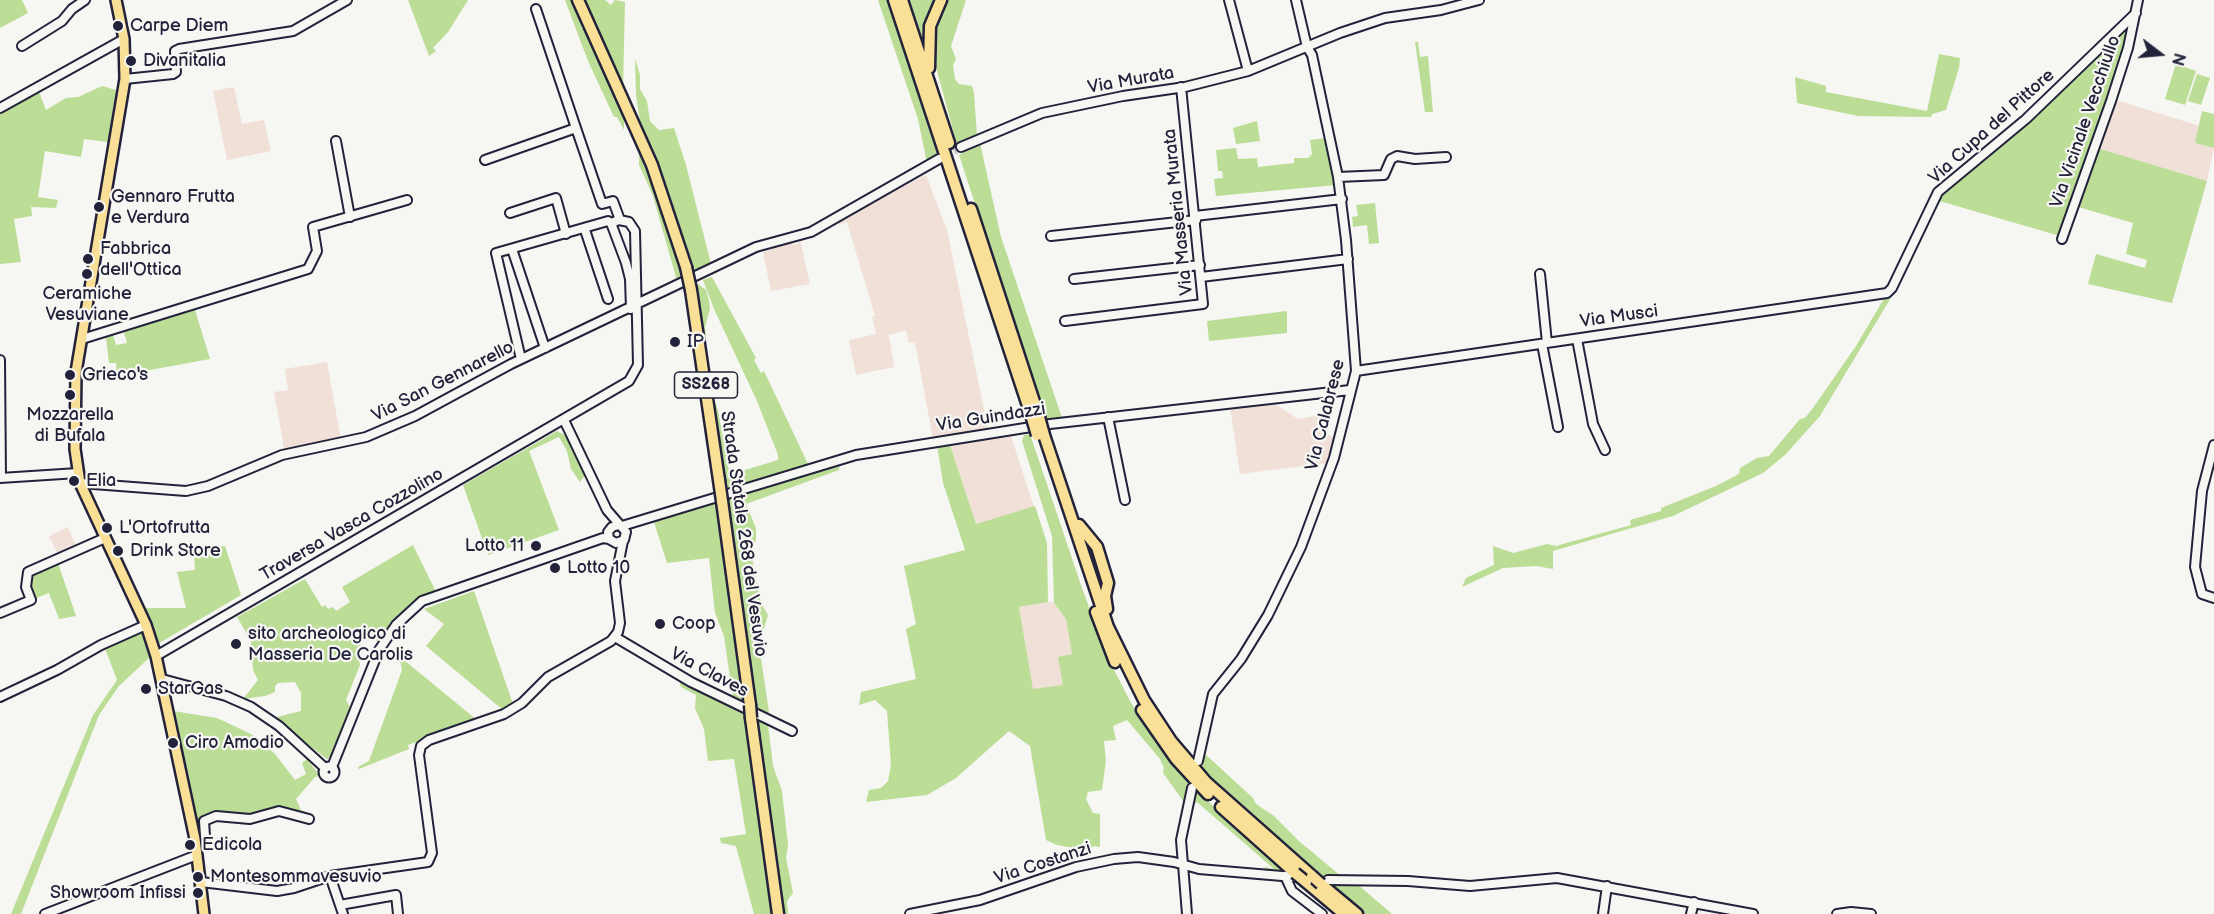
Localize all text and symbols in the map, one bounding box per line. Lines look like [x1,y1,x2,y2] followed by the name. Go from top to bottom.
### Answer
[130,15,228,37] place label: Carpe Diem
[111,19,125,33] marker: Carpe Diem
[2130,24,2190,84] north arrow
[2046,33,2126,211] street label: Via Vicinale Vecchiullo
[143,50,226,72] place label: Divanitalia
[2167,51,2189,68] text: N
[124,54,138,68] marker: Divanitalia
[1086,63,1176,99] street label: Via Murata
[1925,65,2059,189] street label: Via Cupa del Pittore
[1160,128,1198,296] street label: Via Masseria Murata
[111,186,235,228] place label: Gennaro Frutta e Verdura
[92,200,106,214] marker: Gennaro Frutta e Verdura
[100,238,182,280] place label: Fabbrica dell'Ottica
[81,252,95,266] marker: Fabbrica dell'Ottica
[80,267,94,281] marker: Ceramiche Vesuviane
[42,283,132,326] place label: Ceramiche Vesuviane
[1579,301,1659,333] street label: Via Musci
[687,331,704,353] place label: IP
[668,335,682,349] marker: IP
[369,337,517,427] street label: Via San Gennarello
[1302,357,1350,473] street label: Via Calabrese
[82,364,148,386] place label: Grieco's
[63,368,77,382] marker: Grieco's
[674,372,738,398] road number: SS268
[63,388,77,402] marker: Mozzarella di Bufala
[935,399,1047,437] street label: Via Guindazzi
[26,404,114,446] place label: Mozzarella di Bufala
[715,410,771,658] street label: Strada Statale 268 del Vesuvio
[257,464,447,586] street label: Traversa Vasca Cozzolino
[86,470,116,492] place label: Elia
[67,474,81,488] marker: Elia
[119,517,210,539] place label: L'Ortofrutta
[100,521,114,535] marker: L'Ortofrutta
[465,535,524,557] place label: Lotto 11
[529,539,543,553] marker: Lotto 11
[130,540,221,562] place label: Drink Store
[111,544,125,558] marker: Drink Store
[567,557,630,579] place label: Lotto 10
[548,561,562,575] marker: Lotto 10
[672,613,716,635] place label: Coop
[653,617,667,631] marker: Coop
[248,623,413,666] place label: sito archeologico di Masseria De Carolis
[229,637,243,651] marker: sito archeologico di Masseria De Carolis
[666,643,752,703] street label: Via Claves
[158,678,223,700] place label: StarGas
[139,682,153,696] marker: StarGas
[185,732,284,754] place label: Ciro Amodio
[166,736,180,750] marker: Ciro Amodio
[202,834,262,856] place label: Edicola
[183,838,197,852] marker: Edicola
[992,838,1094,890] street label: Via Costanzi
[210,866,382,888] place label: Montesommavesuvio
[191,870,205,884] marker: Montesommavesuvio
[50,882,186,904] place label: Showroom Infissi
[191,886,205,900] marker: Showroom Infissi

